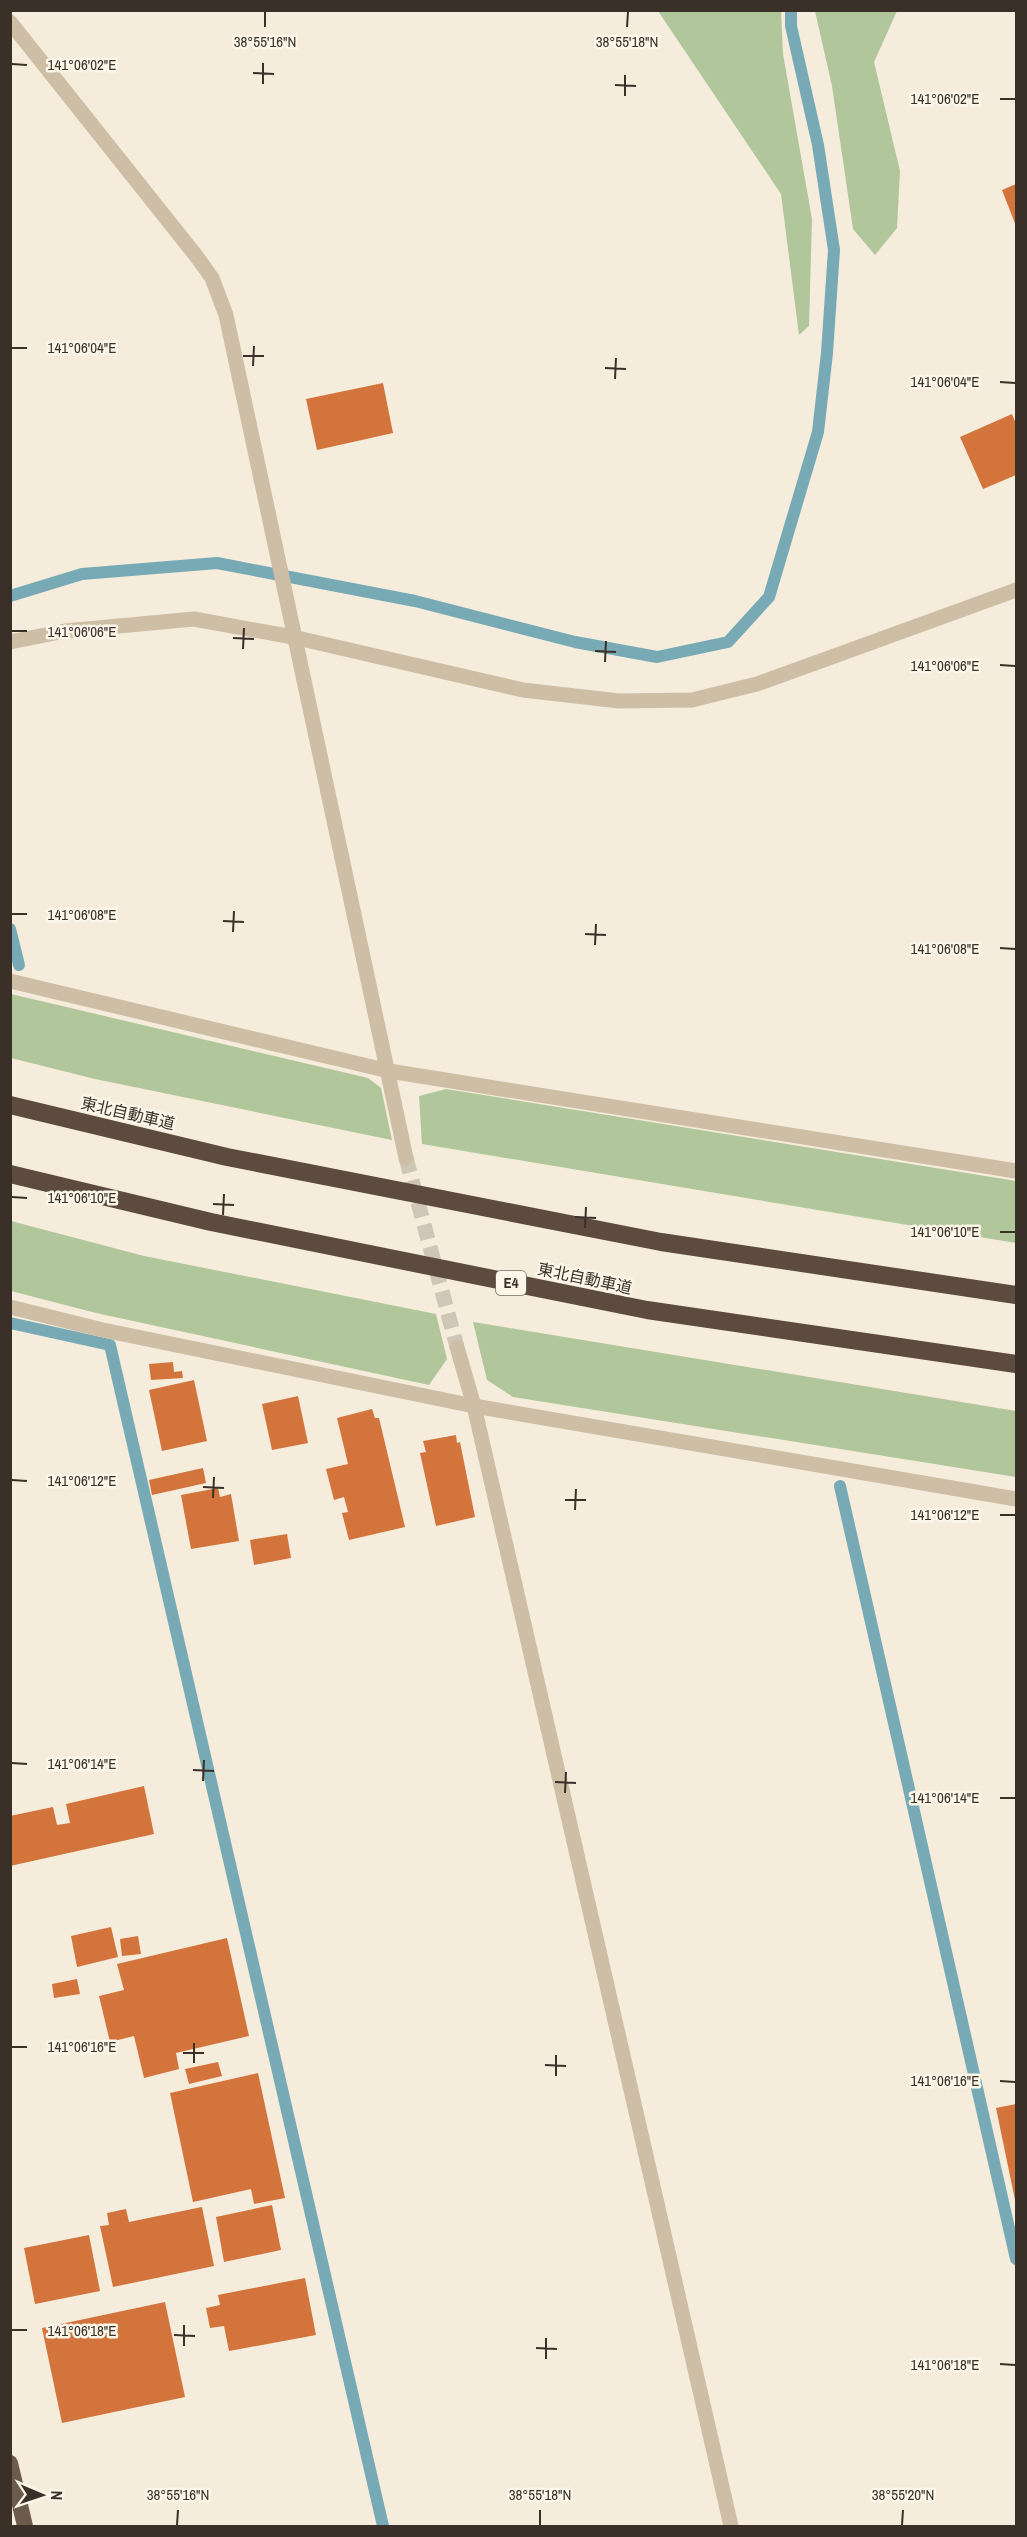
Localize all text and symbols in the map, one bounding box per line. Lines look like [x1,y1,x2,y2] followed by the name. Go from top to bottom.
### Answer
[234,31,296,52] text: 38°55'16"N
[596,31,658,52] text: 38°55'18"N
[48,54,116,75] text: 141°06'02"E
[911,88,979,109] text: 141°06'02"E
[48,337,116,358] text: 141°06'04"E
[911,371,979,392] text: 141°06'04"E
[48,621,116,642] text: 141°06'06"E
[911,655,979,676] text: 141°06'06"E
[48,904,116,925] text: 141°06'08"E
[911,938,979,959] text: 141°06'08"E
[79,1091,177,1135] street label: 東北自動車道
[48,1187,116,1208] text: 141°06'10"E
[911,1221,979,1242] text: 141°06'10"E
[536,1257,634,1299] street label: 東北自動車道
[496,1271,526,1295] road number: E4
[48,1470,116,1491] text: 141°06'12"E
[911,1504,979,1525] text: 141°06'12"E
[48,1753,116,1774] text: 141°06'14"E
[911,1787,979,1808] text: 141°06'14"E
[48,2036,116,2057] text: 141°06'16"E
[911,2070,979,2091] text: 141°06'16"E
[48,2320,116,2341] text: 141°06'18"E
[911,2354,979,2375] text: 141°06'18"E
[12,2465,72,2525] north arrow
[147,2484,209,2505] text: 38°55'16"N
[509,2484,571,2505] text: 38°55'18"N
[872,2484,934,2505] text: 38°55'20"N
[46,2490,68,2501] text: N

